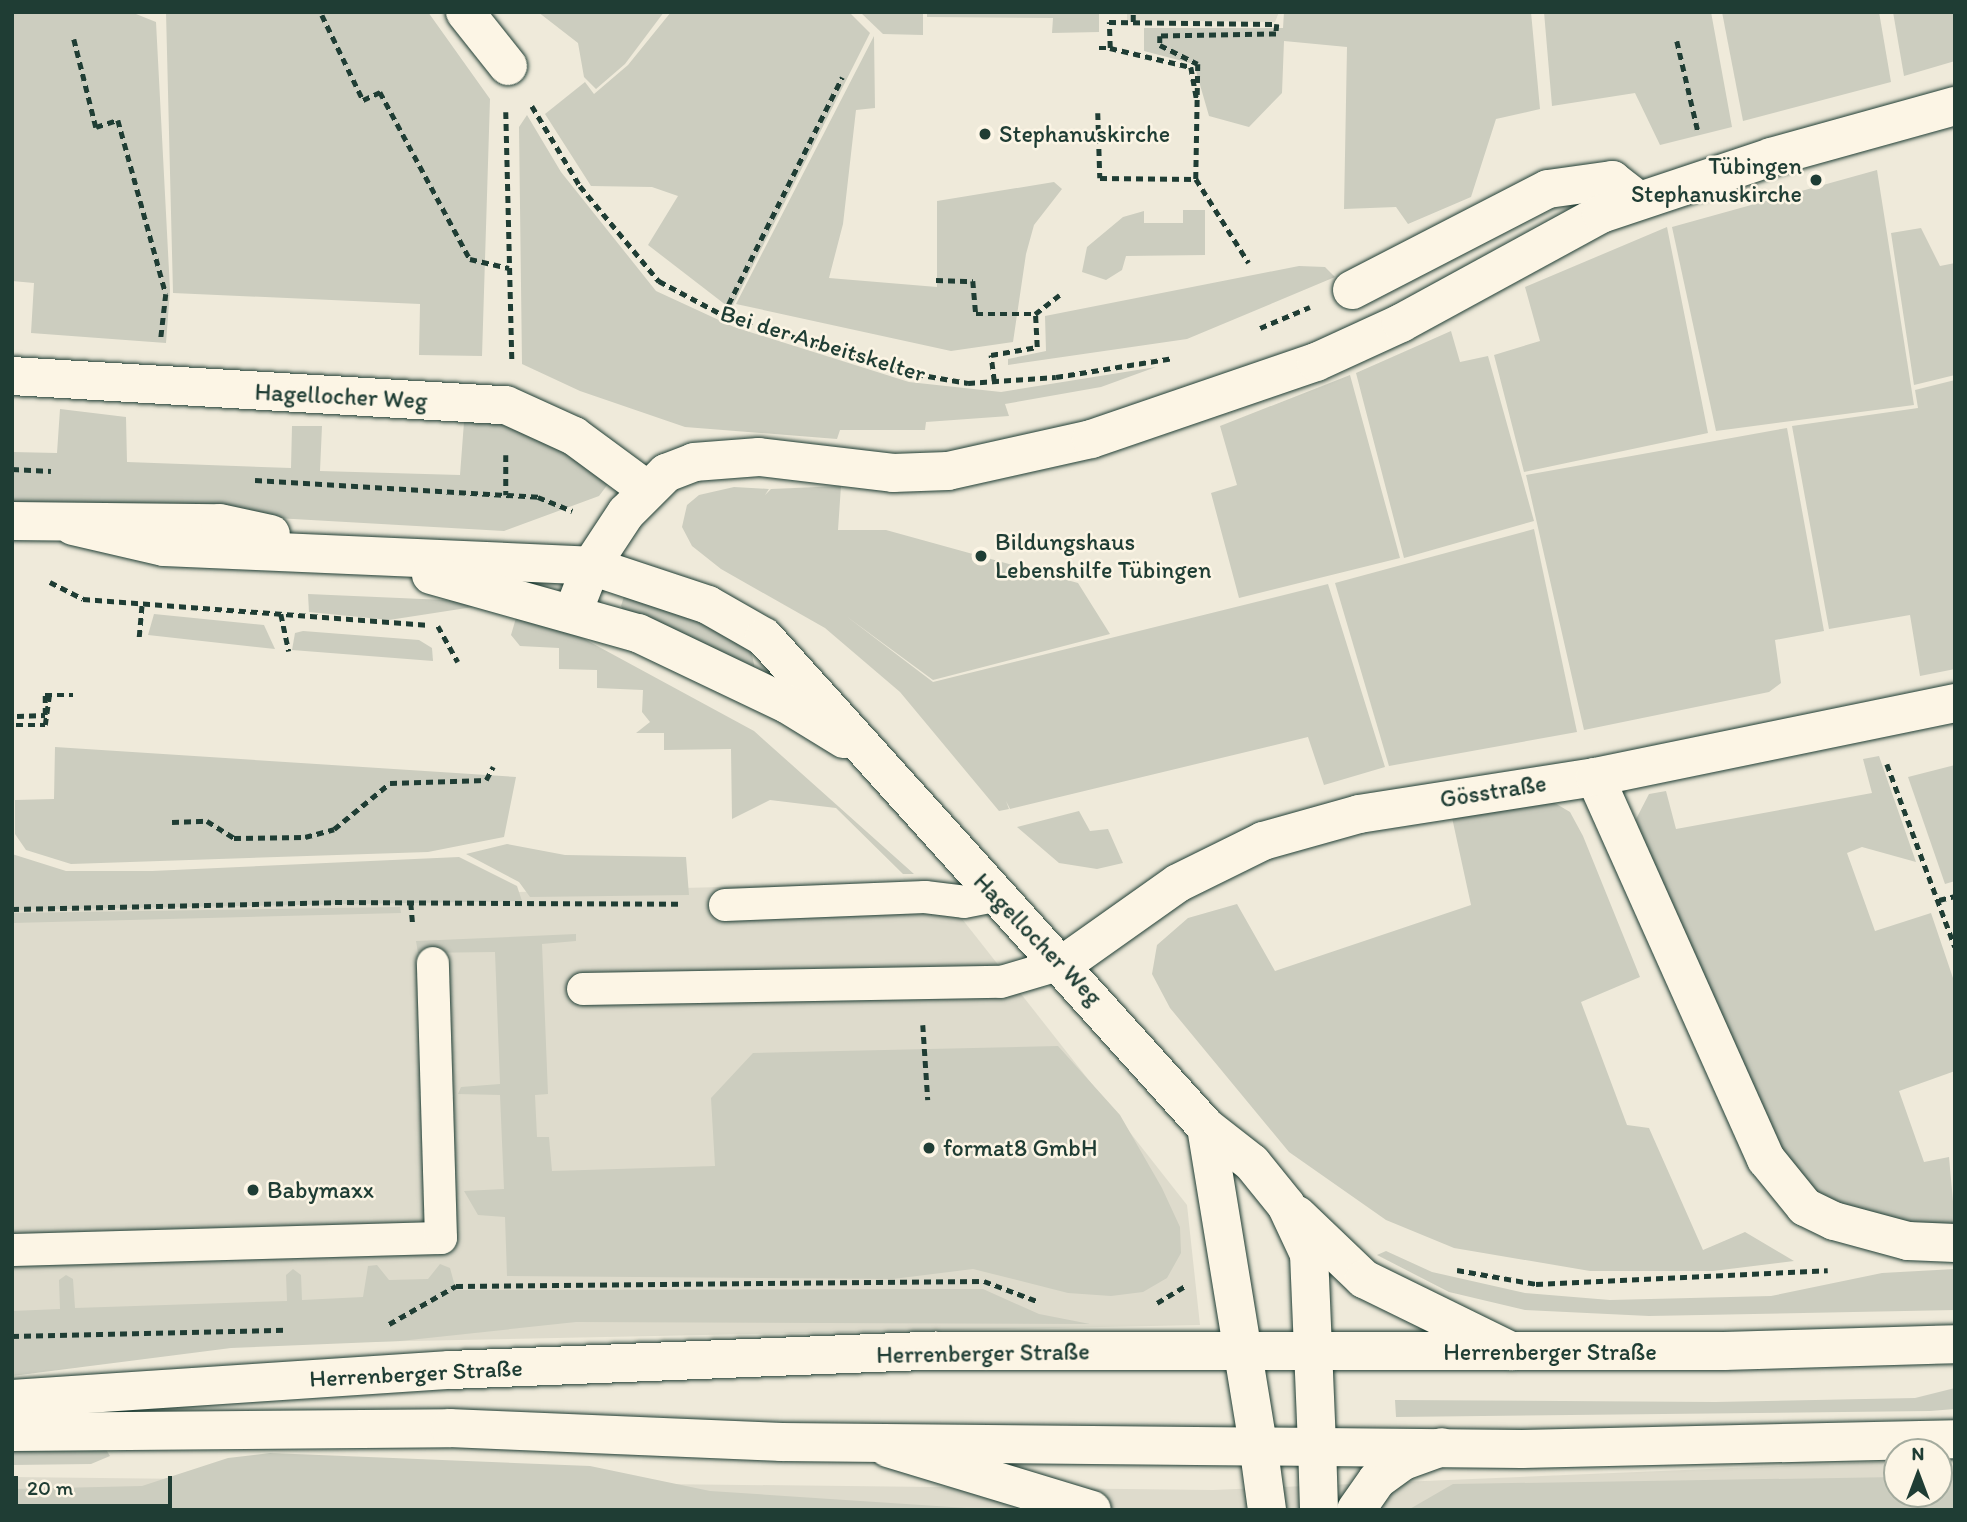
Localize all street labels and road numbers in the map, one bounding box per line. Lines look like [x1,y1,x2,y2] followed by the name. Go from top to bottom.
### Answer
[717,298,929,388] street label: Bei der Arbeitskelter
[254,377,428,415] street label: Hagellocher Weg
[1438,768,1548,814] street label: Gösstraße
[968,867,1108,1011] street label: Hagellocher Weg
[876,1337,1090,1369] street label: Herrenberger Straße
[1443,1338,1657,1366] street label: Herrenberger Straße
[309,1353,523,1393] street label: Herrenberger Straße

